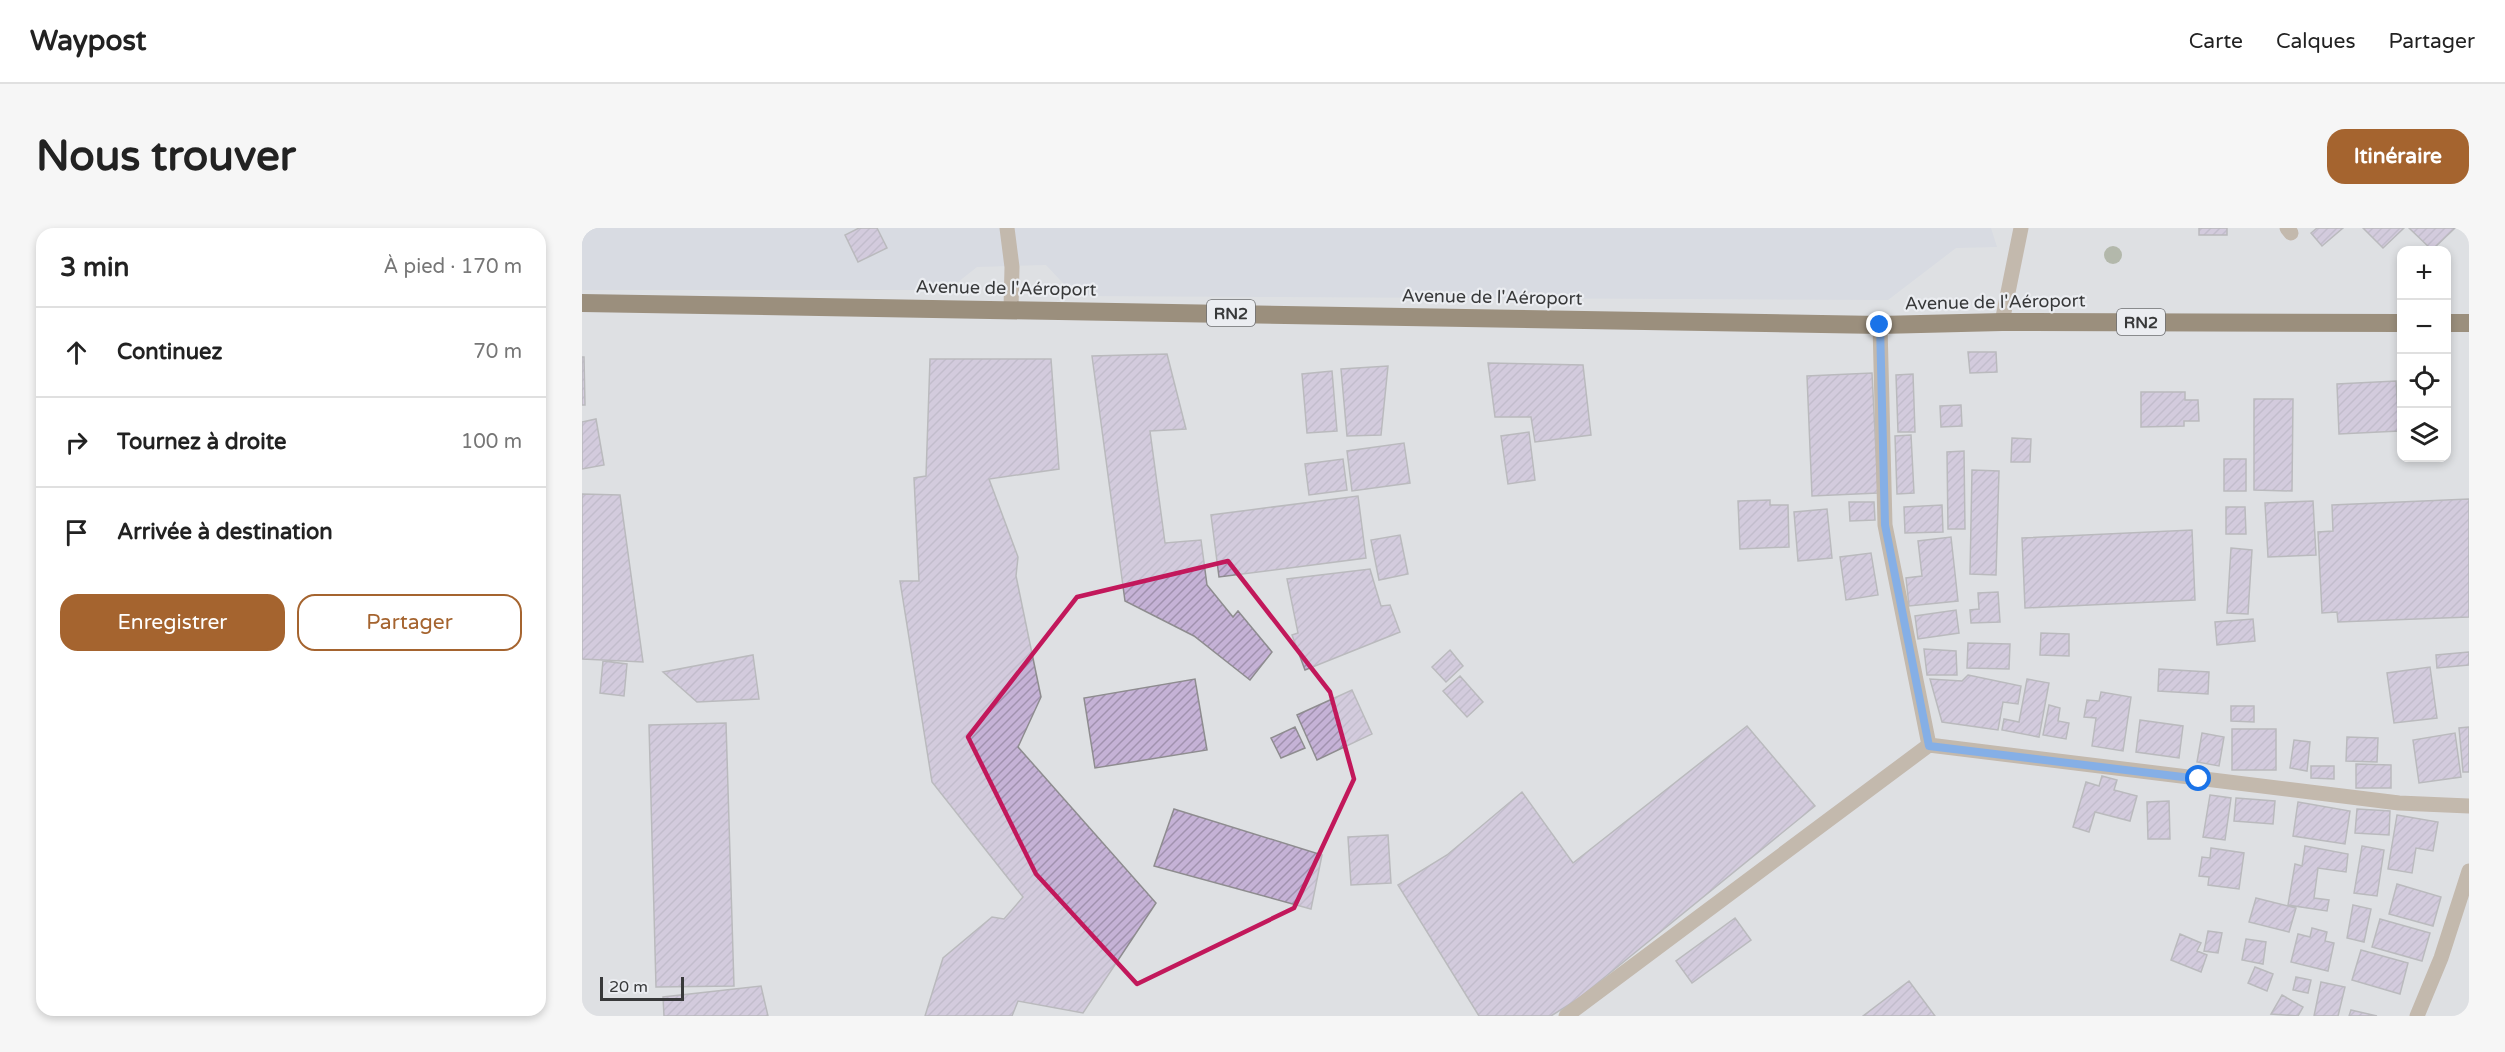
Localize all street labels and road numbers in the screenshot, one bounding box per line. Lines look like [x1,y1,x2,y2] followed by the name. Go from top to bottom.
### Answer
[915,275,1097,301] street label: Avenue de l'Aéroport
[1401,284,1583,310] street label: Avenue de l'Aéroport
[1904,289,2086,315] street label: Avenue de l'Aéroport
[1207,300,1255,326] road number: RN2
[2117,309,2165,335] road number: RN2

